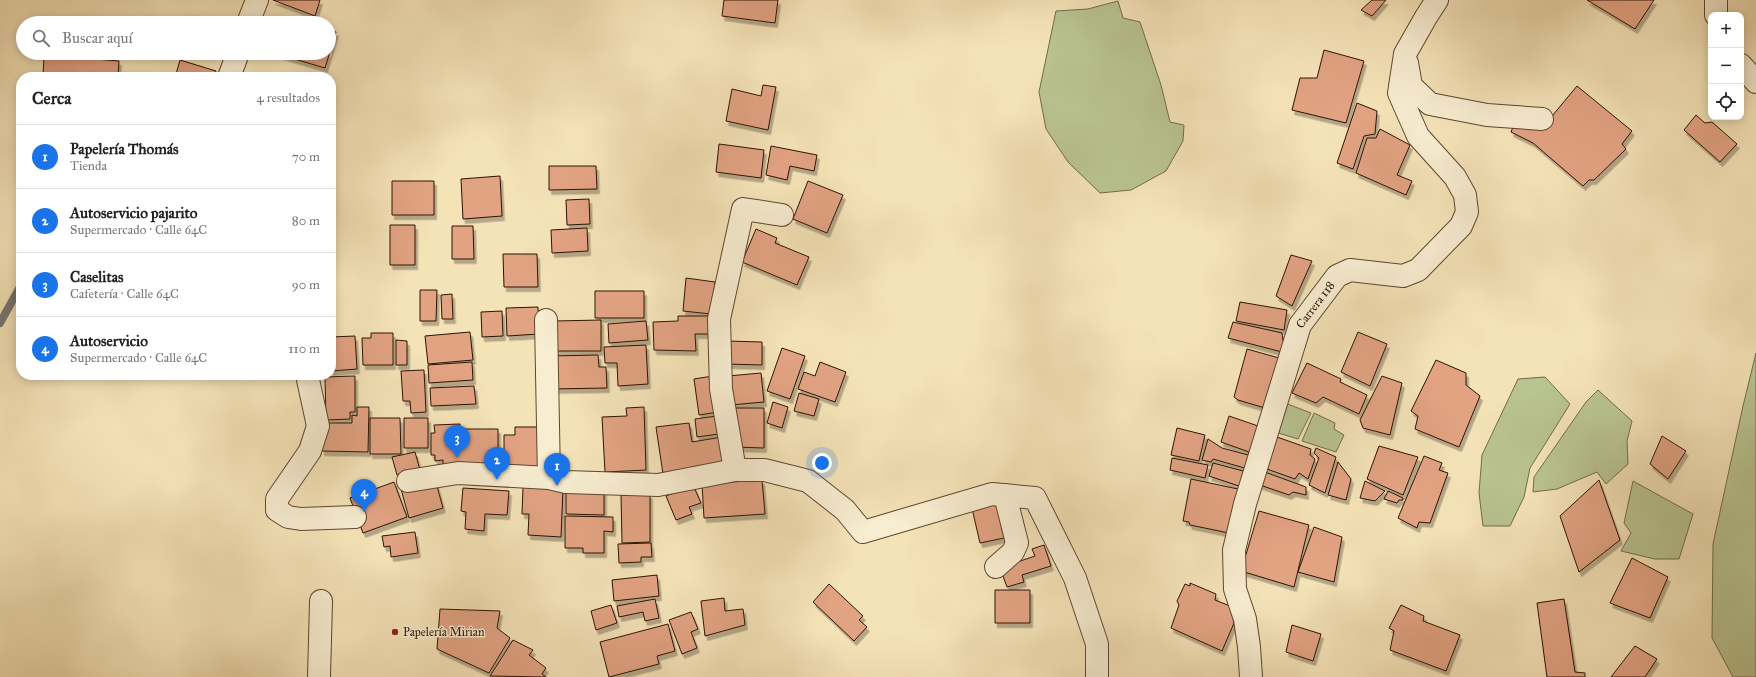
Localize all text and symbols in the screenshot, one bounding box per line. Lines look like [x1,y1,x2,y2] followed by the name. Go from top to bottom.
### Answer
[1708,12,1744,120] map controls
[1708,12,1744,48] button: +
[16,16,336,60] search box
[30,27,52,49] icon: search
[62,29,133,47] text: Buscar aquí
[1708,48,1744,84] button: −
[1708,84,1744,120] button: locate
[32,88,71,109] text: Cerca
[257,90,320,106] text: 4 resultados
[70,140,179,158] text: Papelería Thomás
[42,149,48,165] text: 1
[292,149,320,165] text: 70 m
[70,158,107,174] text: Tienda
[70,204,198,222] text: Autoservicio pajarito
[42,213,48,229] text: 2
[292,213,320,229] text: 80 m
[70,222,207,238] text: Supermercado · Calle 64C
[70,268,124,286] text: Caselitas
[42,277,48,293] text: 3
[292,277,320,293] text: 90 m
[1293,278,1338,331] street label: Carrera 118
[70,286,179,302] text: Cafetería · Calle 64C
[70,332,148,350] text: Autoservicio
[41,341,49,357] text: 4
[288,341,320,357] text: 110 m
[70,350,207,366] text: Supermercado · Calle 64C
[444,425,470,458] pin: 3
[484,447,510,480] pin: 2
[544,453,570,486] pin: 1
[812,453,832,473] your location
[351,479,377,512] pin: 4
[403,625,485,639] place label: Papelería Mirian
[390,627,400,637] marker: Papelería Mirian

